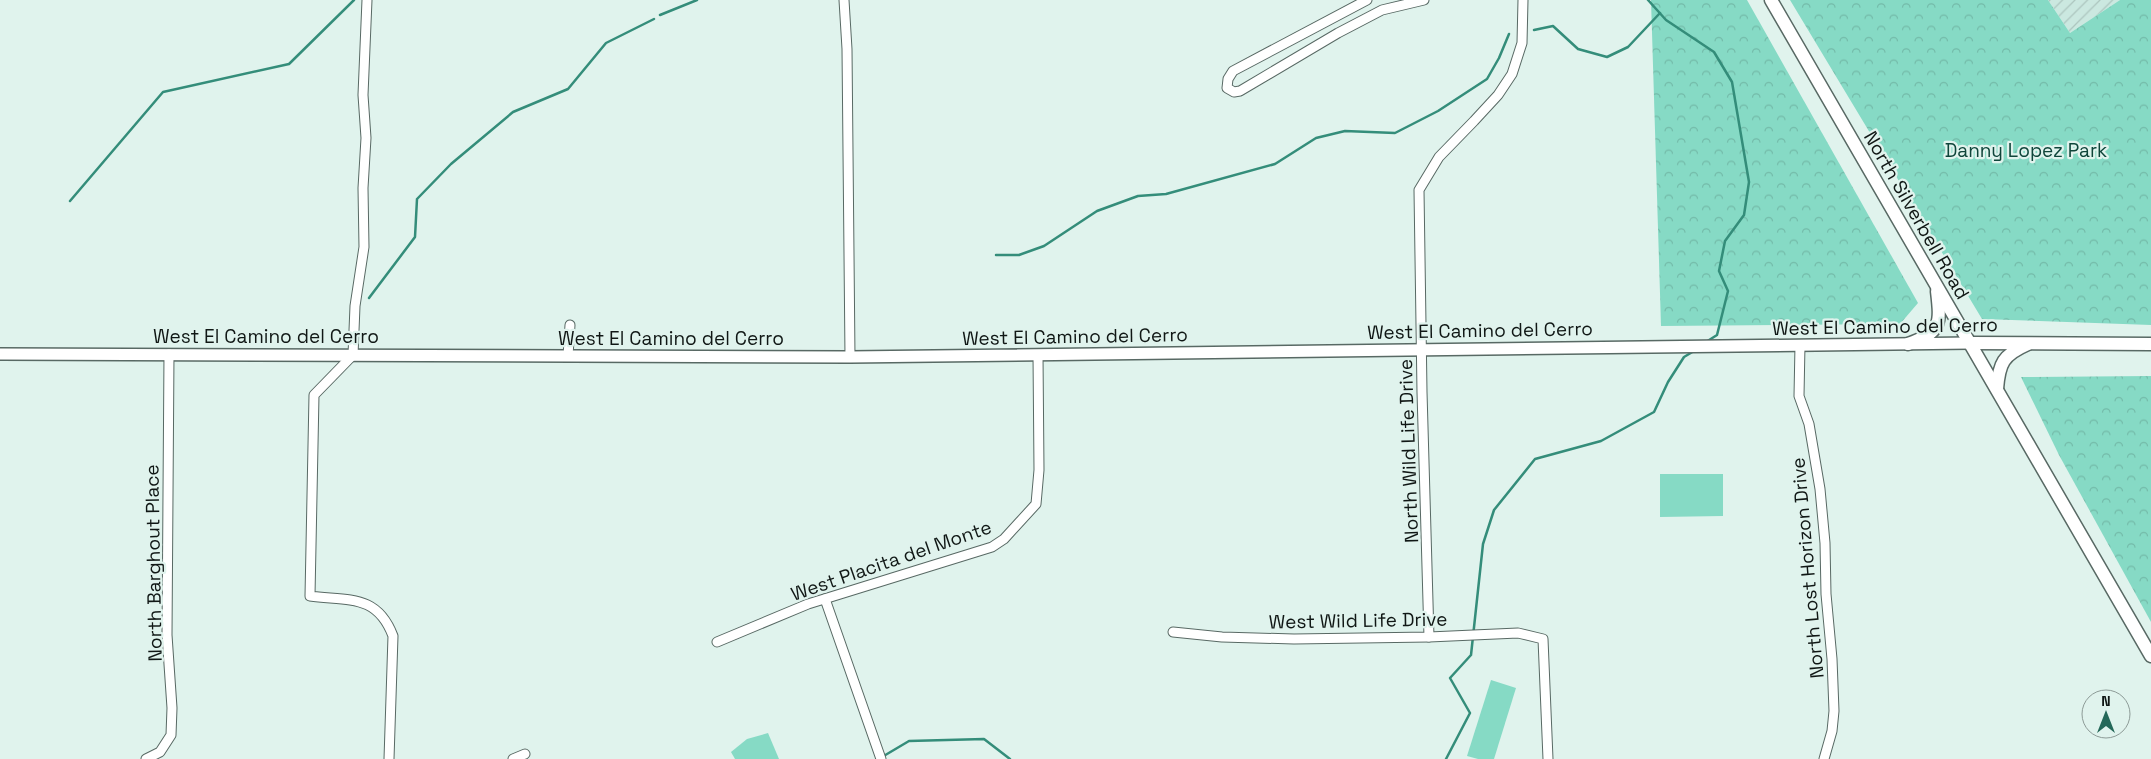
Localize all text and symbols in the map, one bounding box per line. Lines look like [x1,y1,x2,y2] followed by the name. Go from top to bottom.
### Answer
[1858,127,1975,304] street label: North Silverbell Road
[1945,138,2107,163] park label: Danny Lopez Park
[1772,312,1998,341] street label: West El Camino del Cerro
[1367,316,1593,345] street label: West El Camino del Cerro
[962,322,1188,351] street label: West El Camino del Cerro
[153,324,379,349] street label: West El Camino del Cerro
[558,326,784,351] street label: West El Camino del Cerro
[1393,358,1424,544] street label: North Wild Life Drive
[1785,456,1830,679] street label: North Lost Horizon Drive
[139,464,168,662] street label: North Barghout Place
[788,514,995,607] street label: West Placita del Monte
[1269,606,1448,635] street label: West Wild Life Drive
[2081,689,2131,739] north arrow
[2101,692,2111,710] text: N

